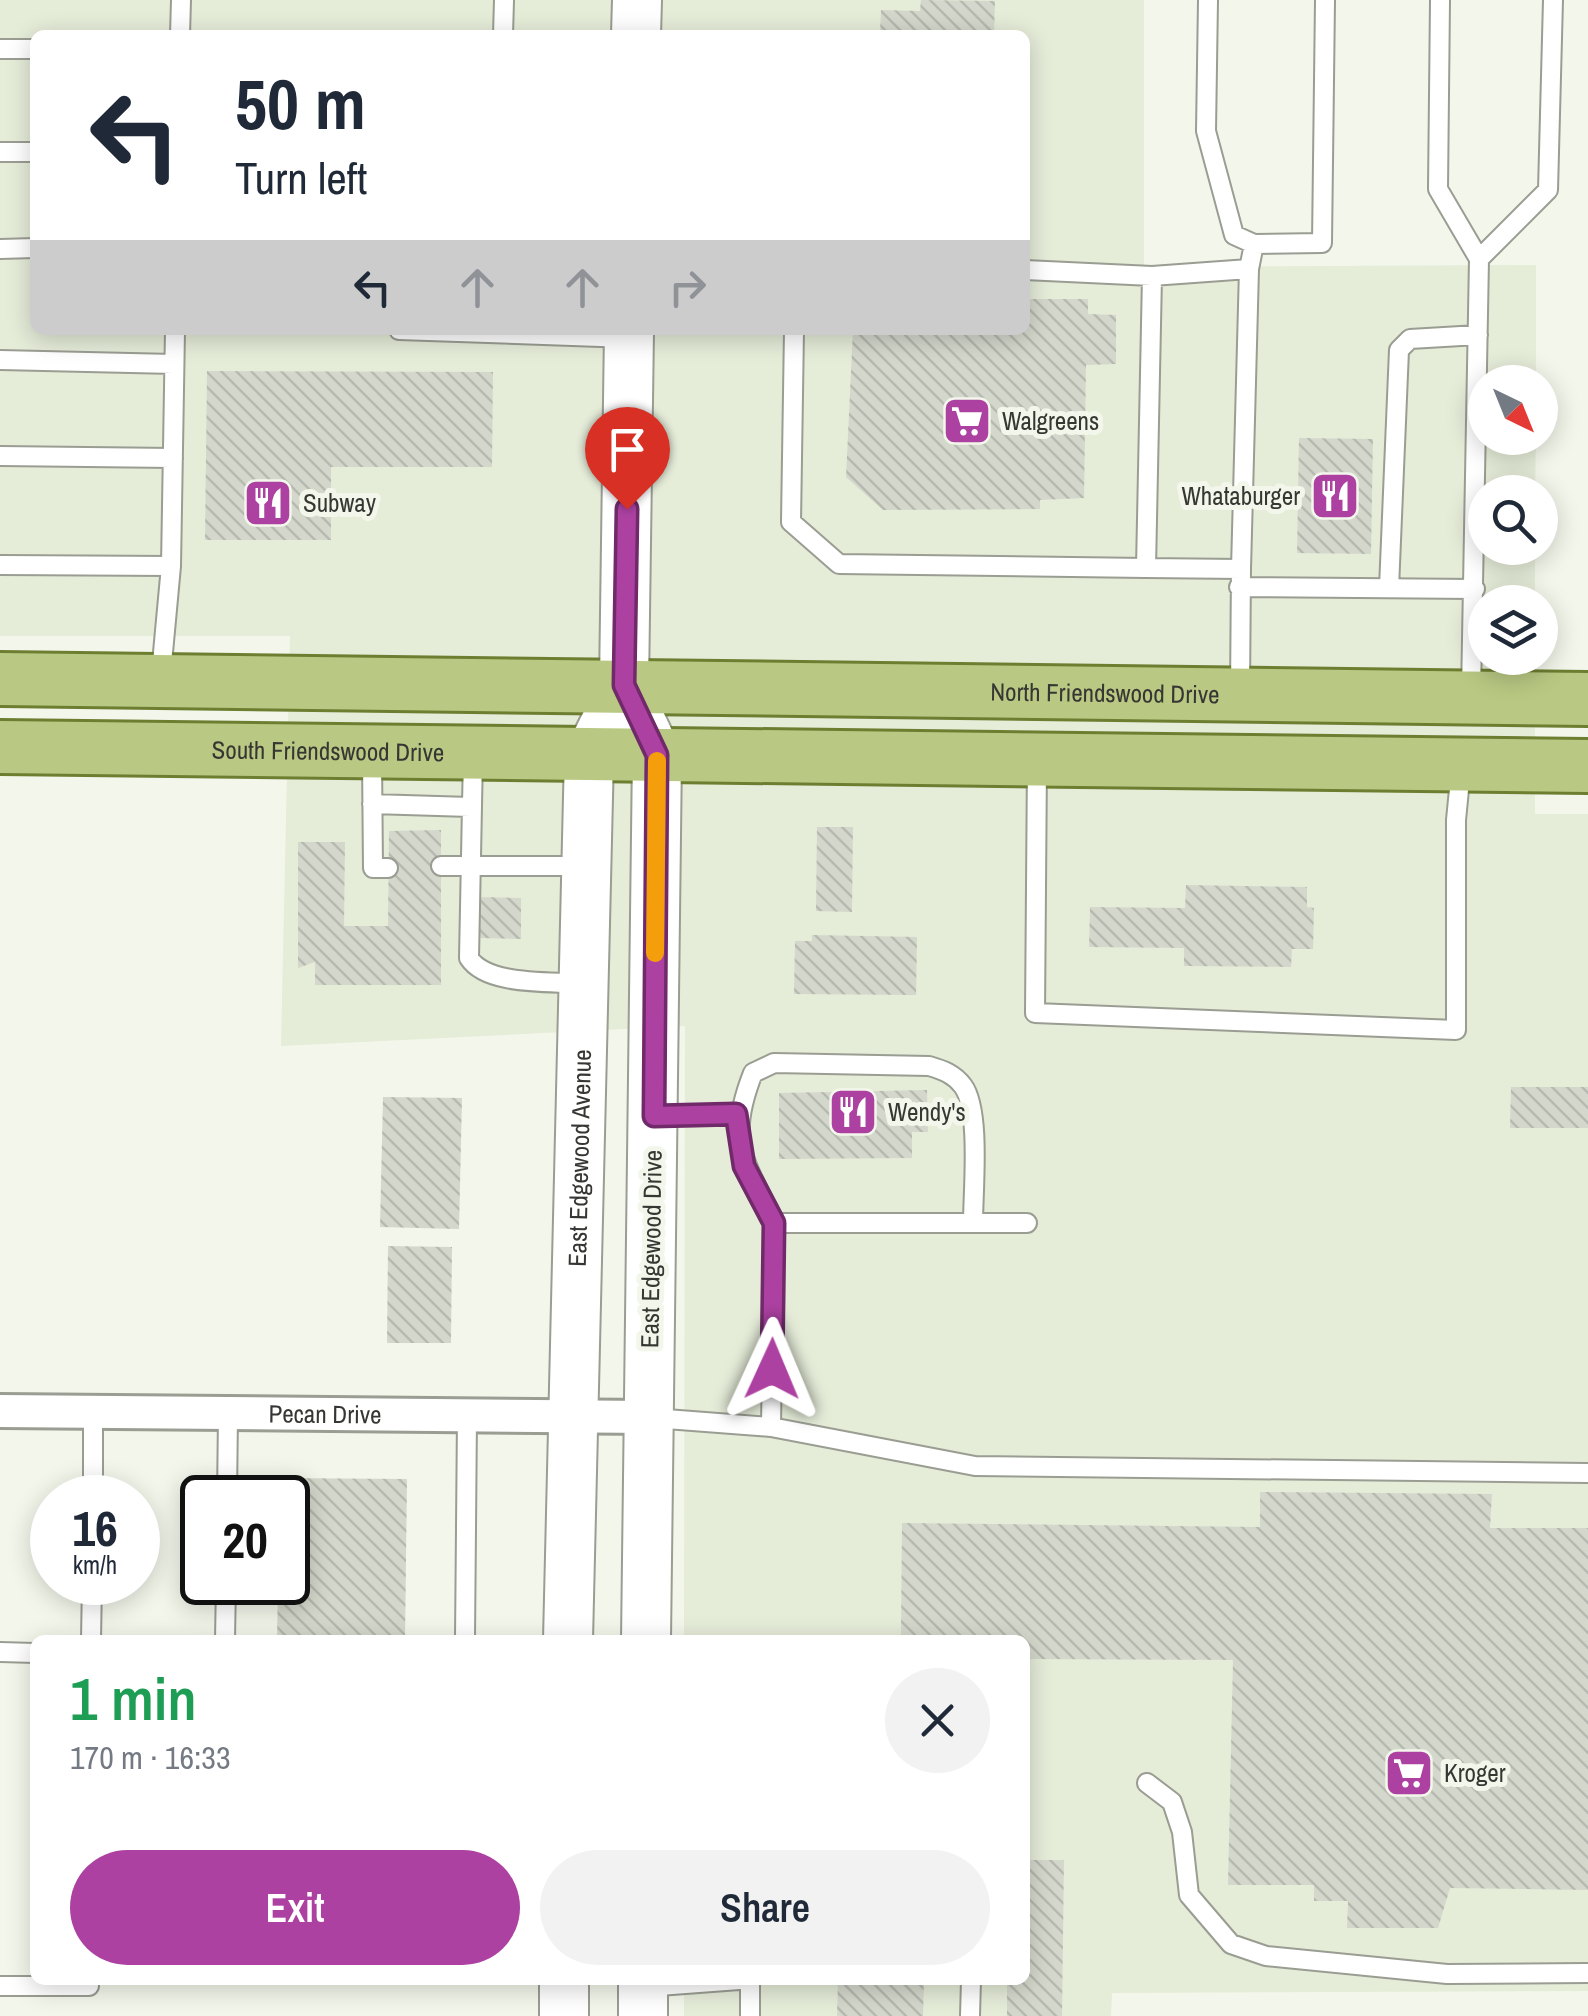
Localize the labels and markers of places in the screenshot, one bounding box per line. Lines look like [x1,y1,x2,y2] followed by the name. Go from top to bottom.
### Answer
[941,395,993,447] supermarket icon: Walgreens
[1002,404,1099,438] place label: Walgreens
[585,407,670,510] pin
[1309,470,1361,522] restaurant icon: Whataburger
[242,477,294,529] restaurant icon: Subway
[1181,479,1300,513] place label: Whataburger
[303,486,377,520] place label: Subway
[827,1086,879,1138] restaurant icon: Wendy's
[888,1095,966,1129] place label: Wendy's
[1383,1747,1435,1799] supermarket icon: Kroger
[1444,1756,1506,1790] place label: Kroger

